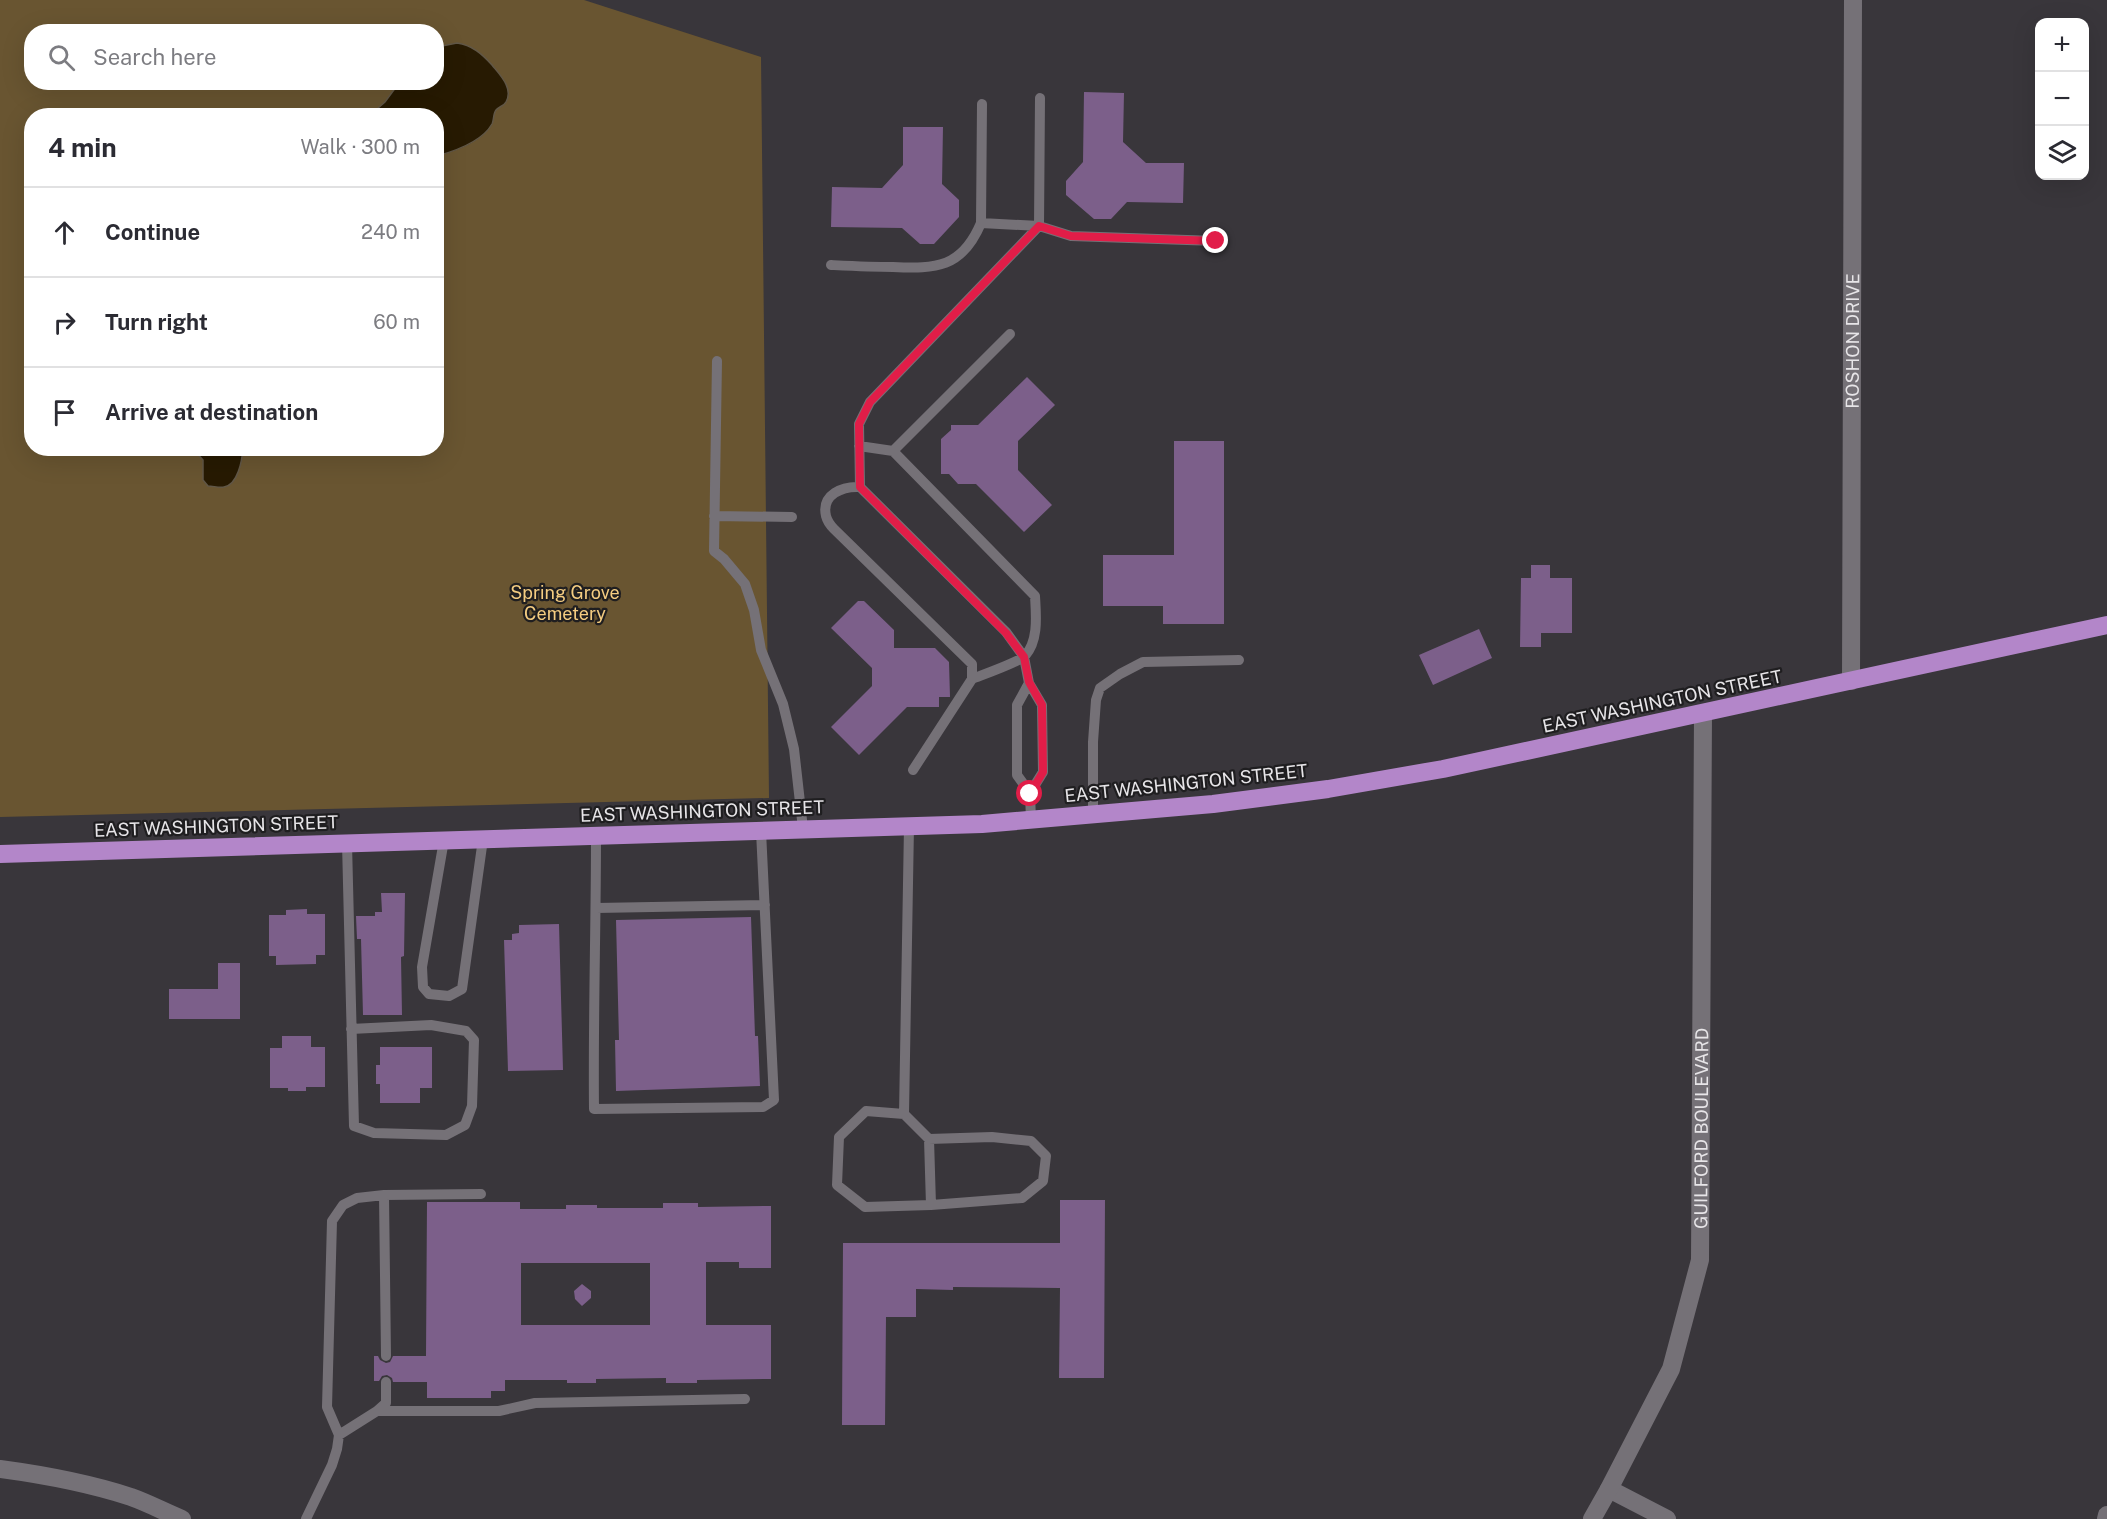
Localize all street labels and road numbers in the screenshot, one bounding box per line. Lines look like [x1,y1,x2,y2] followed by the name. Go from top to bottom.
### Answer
[1841,273,1863,409] street label: ROSHON DRIVE
[1540,665,1784,737] street label: EAST WASHINGTON STREET
[1063,760,1309,806] street label: EAST WASHINGTON STREET
[580,796,825,826] street label: EAST WASHINGTON STREET
[94,811,339,841] street label: EAST WASHINGTON STREET
[1690,1028,1712,1229] street label: GUILFORD BOULEVARD

